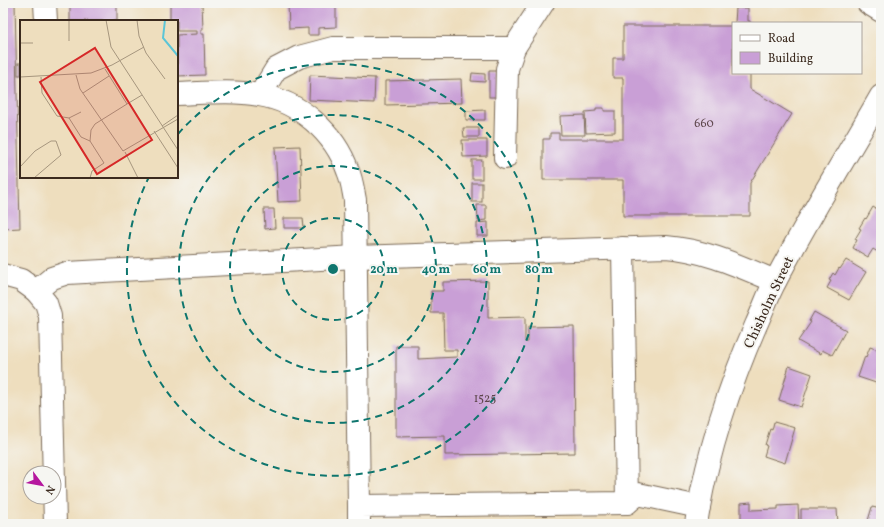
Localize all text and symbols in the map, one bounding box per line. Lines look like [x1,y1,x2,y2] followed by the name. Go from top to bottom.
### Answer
[20,20,178,178] inset map
[732,22,862,74] legend
[768,31,795,47] text: Road
[768,51,813,67] text: Building
[694,116,714,132] house number: 660
[740,253,799,352] street label: Chisholm Street
[326,262,340,276] centre of rings
[370,262,398,278] text: 20 m
[422,262,451,278] text: 40 m
[473,262,501,278] text: 60 m
[525,262,553,278] text: 80 m
[474,391,497,407] house number: 1525
[22,465,62,505] north arrow
[41,482,58,497] text: N

